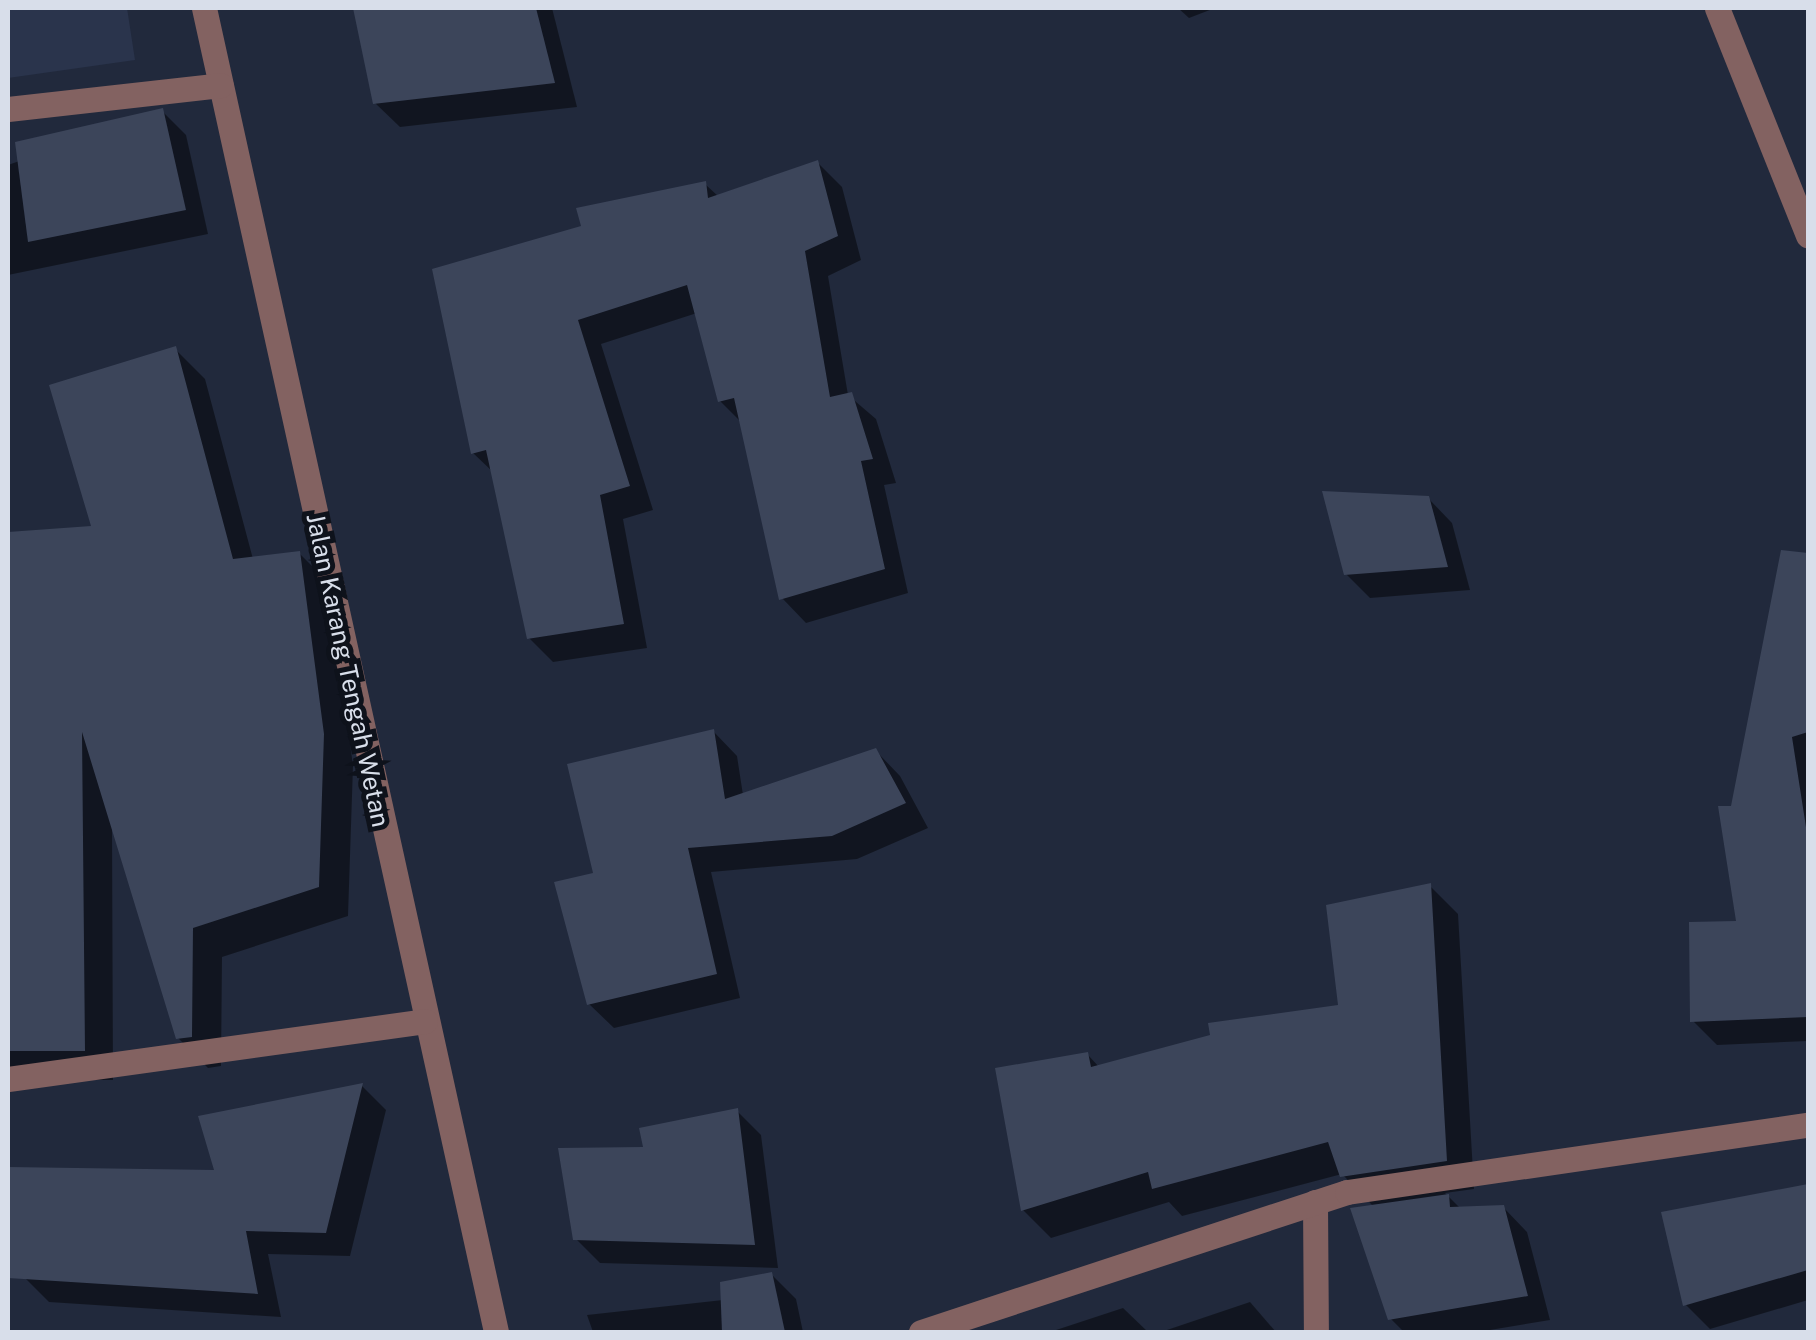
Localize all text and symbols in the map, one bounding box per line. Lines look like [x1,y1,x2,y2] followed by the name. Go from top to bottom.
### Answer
[300,510,396,830] street label: Jalan Karang Tengah Wetan

